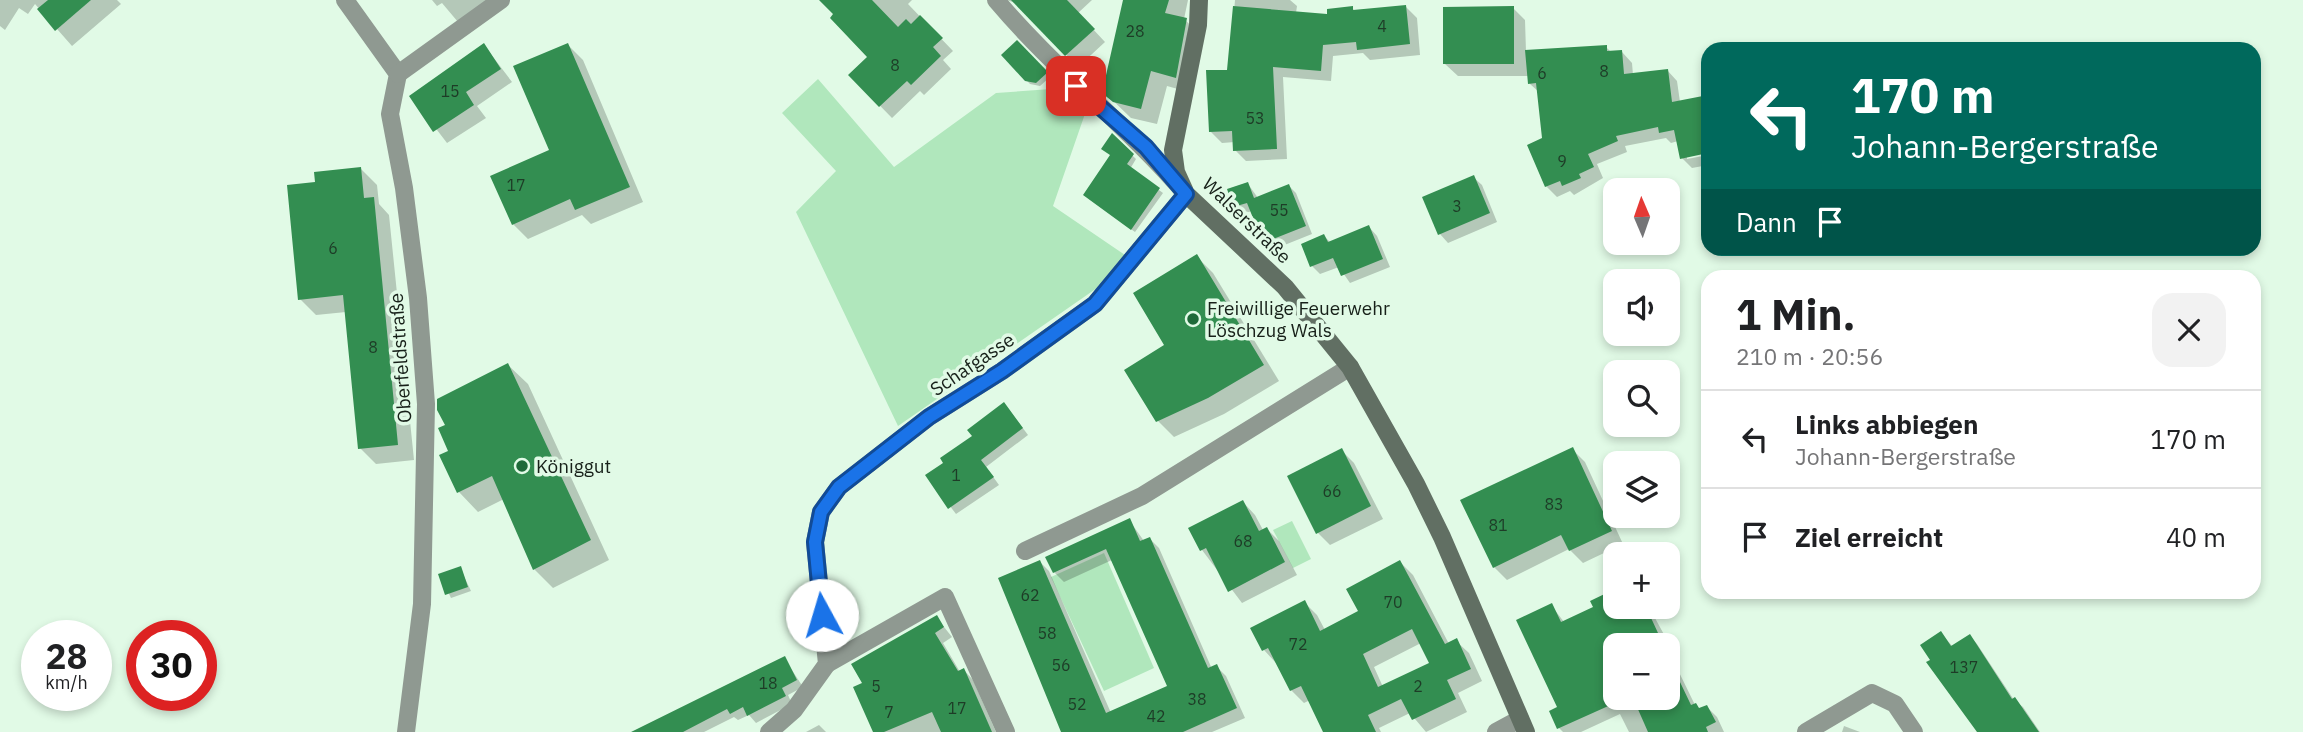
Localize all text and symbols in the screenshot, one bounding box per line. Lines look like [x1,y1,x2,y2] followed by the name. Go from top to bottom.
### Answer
[1377,16,1387,36] house number: 4
[1125,21,1145,41] house number: 28
[890,55,900,75] house number: 8
[1046,56,1106,116] pin
[1599,61,1609,81] house number: 8
[1537,63,1547,83] house number: 6
[1851,63,1995,126] text: 170 m
[1057,67,1095,105] icon: arrive
[1736,70,1827,161] icon: left
[440,81,460,101] house number: 15
[1245,108,1265,128] house number: 53
[1851,125,2158,167] text: Johann-Bergerstraße
[1557,151,1567,171] house number: 9
[1198,172,1296,268] street label: Walserstraße
[506,175,526,195] house number: 17
[1603,178,1680,256] north arrow
[1603,178,1680,710] map controls
[1452,196,1462,216] house number: 3
[1269,200,1289,220] house number: 55
[1811,203,1849,241] icon: arrive
[1736,205,1797,239] text: Dann
[328,238,338,258] house number: 6
[1603,269,1680,346] button: sound
[1736,287,1856,342] text: 1 Min.
[383,292,417,424] street label: Oberfeldstraße
[2152,293,2226,367] button: close
[1207,296,1390,342] place label: Freiwillige Feuerwehr Löschzug Wals
[1185,311,1201,327] marker: Freiwillige Feuerwehr Löschzug Wals
[925,327,1019,401] street label: Schafgasse
[368,337,378,357] house number: 8
[1736,341,1883,371] text: 210 m · 20:56
[1603,360,1680,437] button: search
[1795,407,1978,441] text: Links abbiegen
[1736,420,1774,458] icon: left
[2150,422,2226,456] text: 170 m
[1795,441,2016,471] text: Johann-Bergerstraße
[1603,451,1680,528] button: layers
[536,454,611,478] place label: Königgut
[514,458,530,474] marker: Königgut
[951,465,961,485] house number: 1
[1322,481,1342,501] house number: 66
[1544,494,1564,514] house number: 83
[1488,515,1508,535] house number: 81
[1736,518,1774,556] icon: arrive
[1795,520,1943,554] text: Ziel erreicht
[2166,520,2226,554] text: 40 m
[1233,531,1253,551] house number: 68
[1603,542,1680,619] button: +
[785,578,859,652] position arrow
[1020,585,1040,605] house number: 62
[1383,592,1403,612] house number: 70
[126,620,217,711] speed limit sign: 30
[1037,623,1057,643] house number: 58
[45,633,88,679] text: 28
[1603,633,1680,710] button: −
[1288,634,1308,654] house number: 72
[1051,655,1071,675] house number: 56
[1950,657,1978,677] house number: 137
[45,671,88,694] text: km/h
[758,673,778,693] house number: 18
[871,676,881,696] house number: 5
[1413,676,1423,696] house number: 2
[1187,689,1207,709] house number: 38
[1067,694,1087,714] house number: 52
[947,698,967,718] house number: 17
[884,702,894,722] house number: 7
[1146,706,1166,726] house number: 42

